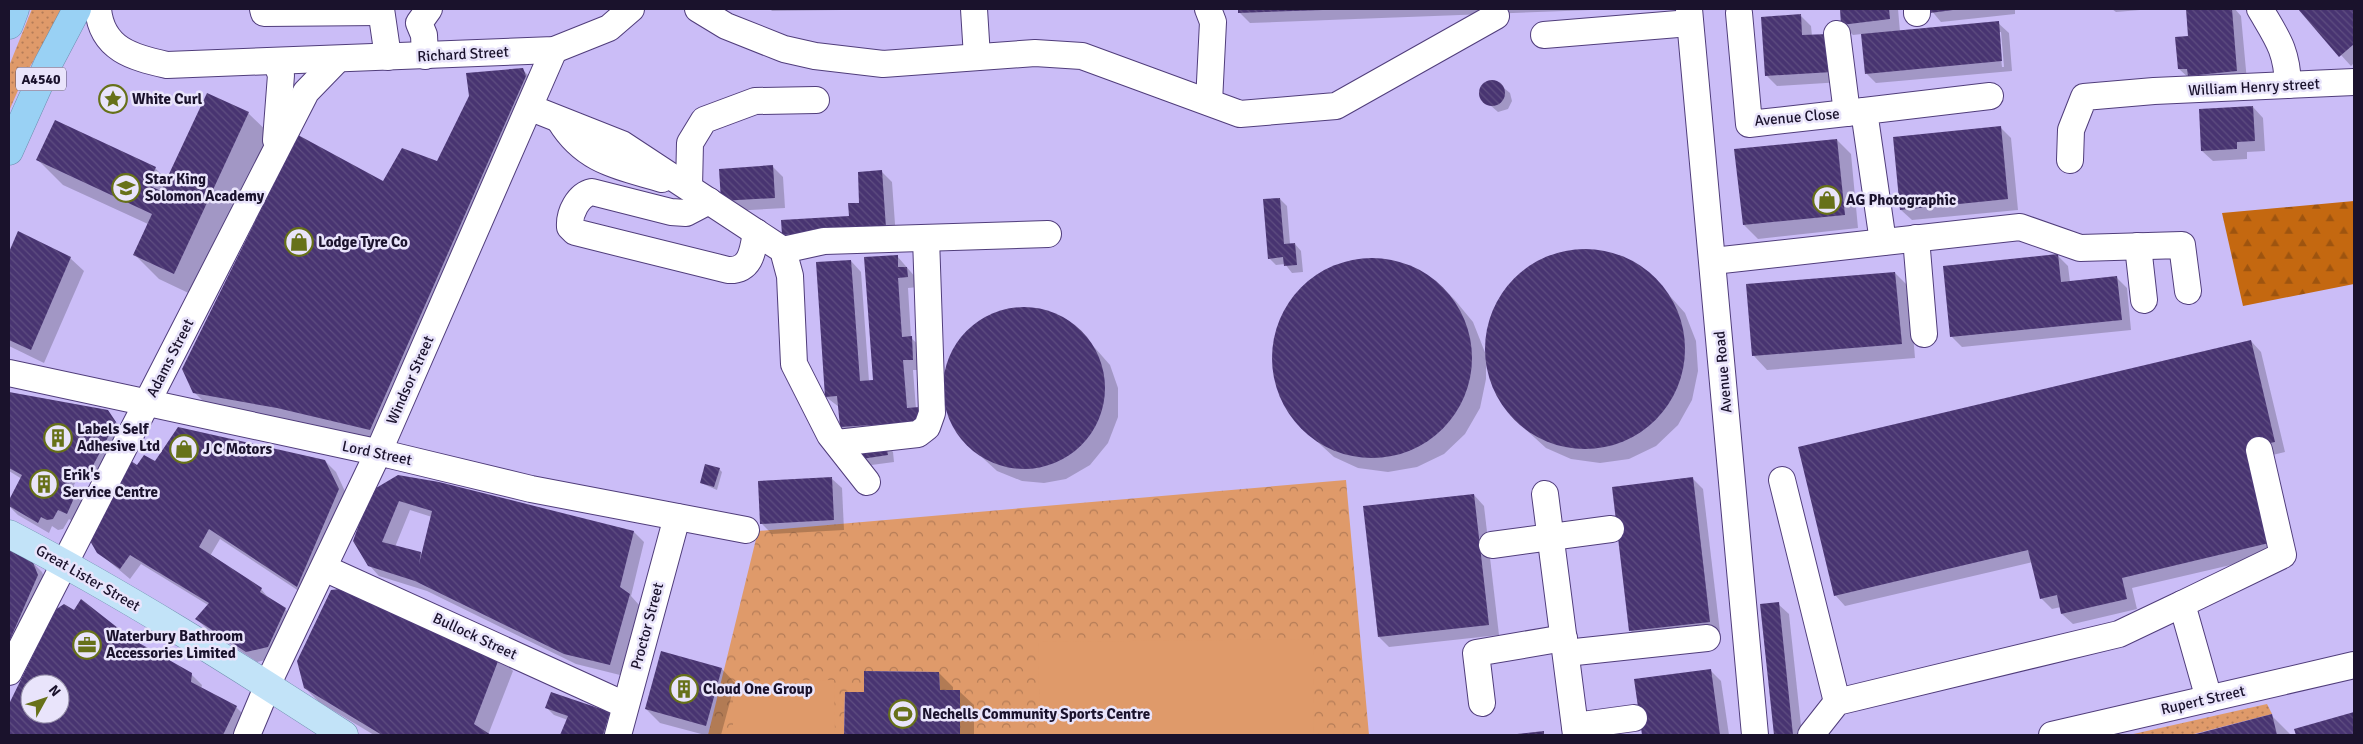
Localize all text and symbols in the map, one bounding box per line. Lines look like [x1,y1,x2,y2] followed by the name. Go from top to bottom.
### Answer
[417,43,509,65] street label: Richard Street
[16,68,66,90] road number: A4540
[2188,75,2320,99] street label: William Henry street
[98,84,128,114] place icon: White Curl
[132,90,203,108] place label: White Curl
[1754,104,1840,130] street label: Avenue Close
[145,170,265,205] place label: Star King Solomon Academy
[111,173,141,203] school or university icon: Star King Solomon Academy
[1812,185,1842,215] shop icon: AG Photographic
[1846,191,1956,209] place label: AG Photographic
[284,227,314,257] shop icon: Lodge Tyre Co
[318,233,408,251] place label: Lodge Tyre Co
[143,316,197,400] street label: Adams Street
[1710,330,1736,414] street label: Avenue Road
[382,333,438,427] street label: Windsor Street
[77,420,160,455] place label: Labels Self Adhesive Ltd
[43,423,73,453] building icon: Labels Self Adhesive Ltd
[169,434,199,464] shop icon: J C Motors
[340,437,414,469] street label: Lord Street
[203,440,272,458] place label: J C Motors
[63,466,158,501] place label: Erik's Service Centre
[29,469,59,499] building icon: Erik's Service Centre
[33,541,143,615] street label: Great Lister Street
[627,581,667,671] street label: Proctor Street
[430,609,520,663] street label: Bullock Street
[106,627,243,662] place label: Waterbury Bathroom Accessories Limited
[72,630,102,660] office icon: Waterbury Bathroom Accessories Limited
[20,674,70,724] north arrow
[669,674,699,704] building icon: Cloud One Group
[703,680,813,698] place label: Cloud One Group
[45,682,64,700] text: N
[2159,682,2247,718] street label: Rupert Street
[888,699,918,729] sports icon: Nechells Community Sports Centre
[922,705,1150,723] place label: Nechells Community Sports Centre

